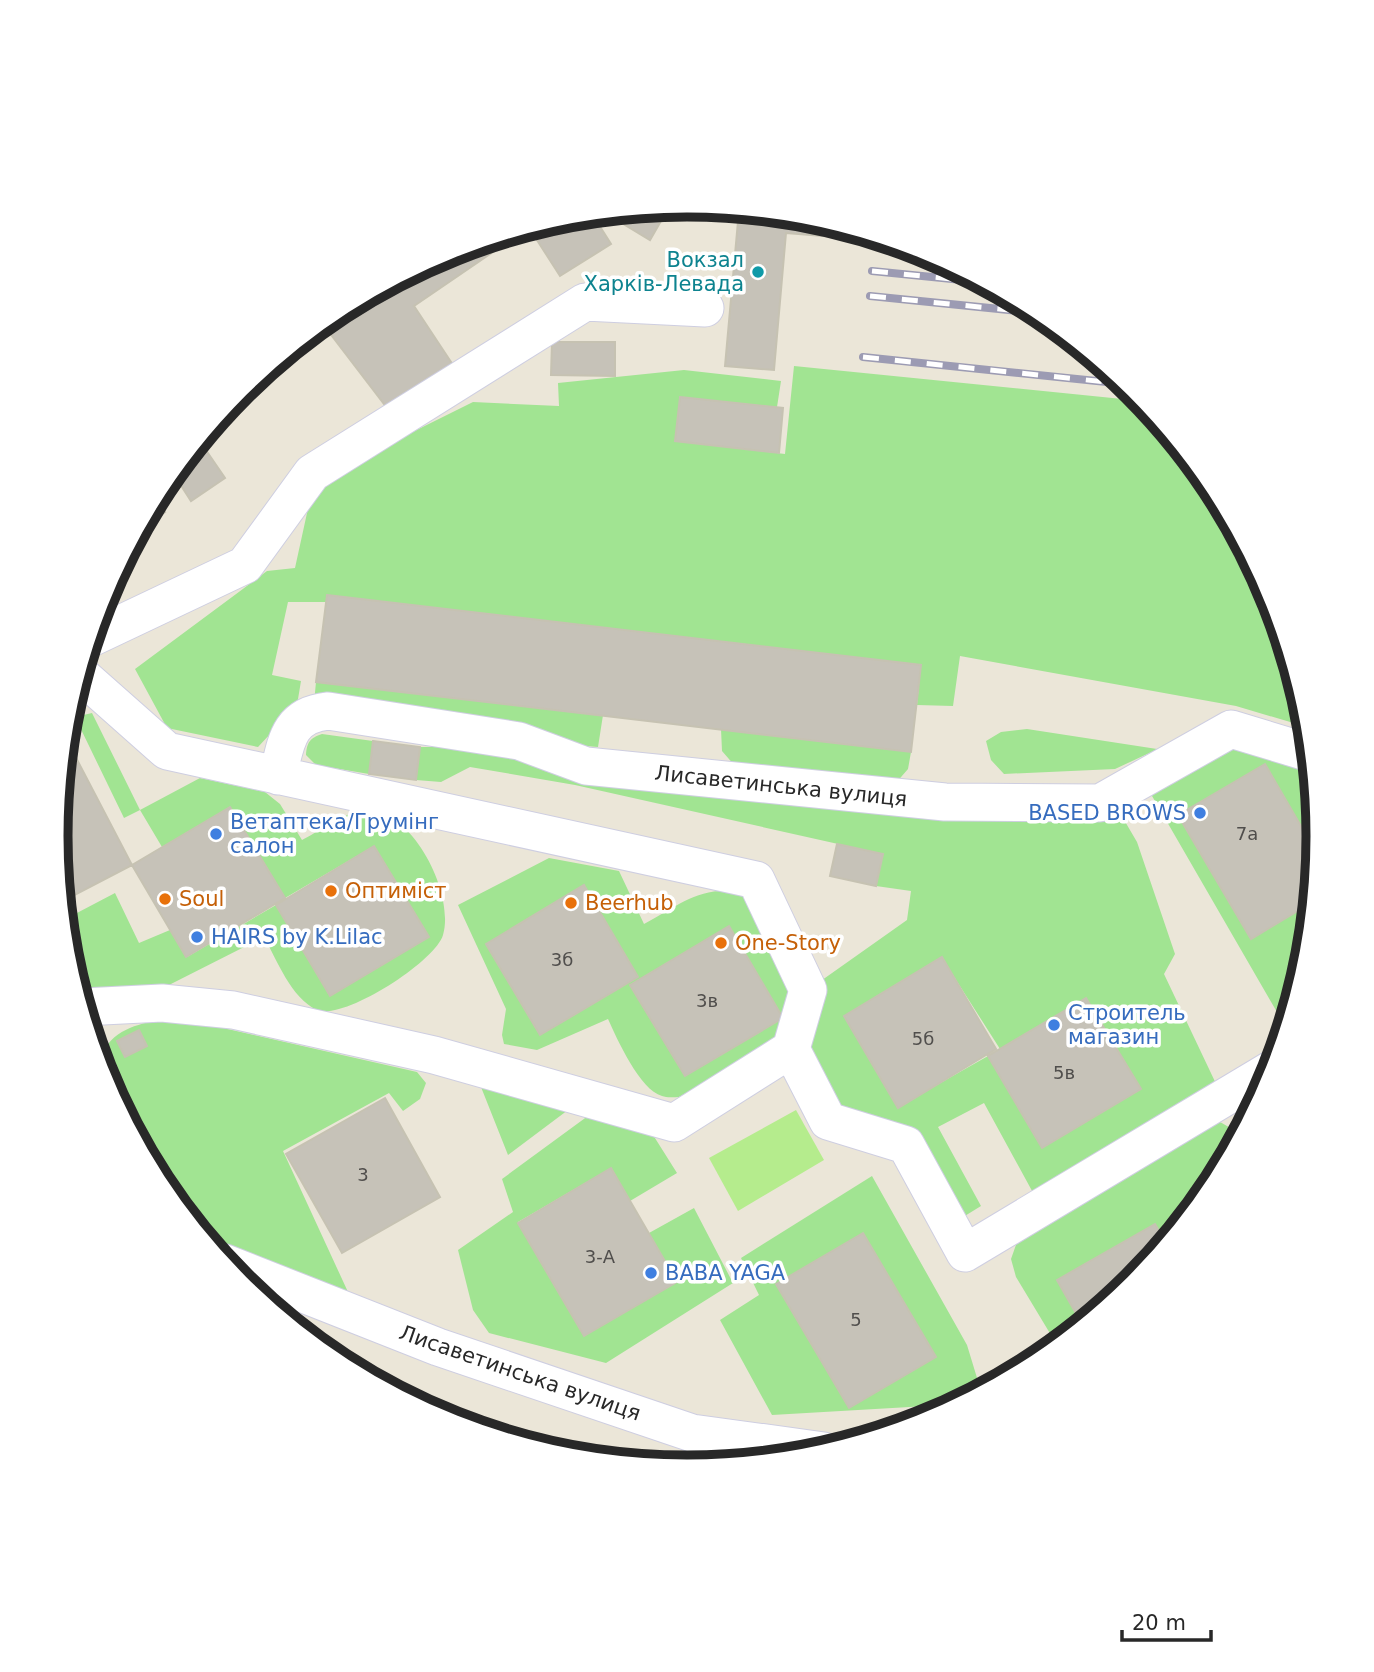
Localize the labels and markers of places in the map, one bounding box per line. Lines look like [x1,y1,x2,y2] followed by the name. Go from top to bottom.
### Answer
[584,248,744,296] place label: Вокзал Харків-Левада
[750,264,766,280] marker: Вокзал Харків-Левада
[1028,801,1186,825] place label: BASED BROWS
[1192,805,1208,821] marker: BASED BROWS
[230,810,439,858] place label: Ветаптека/Грумінг салон
[208,826,224,842] marker: Ветаптека/Грумінг салон
[345,879,447,903] place label: Оптиміст
[323,883,339,899] marker: Оптиміст
[179,887,224,911] place label: Soul
[157,891,173,907] marker: Soul
[585,891,673,915] place label: Beerhub
[563,895,579,911] marker: Beerhub
[211,925,383,949] place label: HAIRS by K.Lilac
[189,929,205,945] marker: HAIRS by K.Lilac
[735,931,841,955] place label: One-Story
[713,935,729,951] marker: One-Story
[1068,1001,1186,1049] place label: Строитель магазин
[1046,1017,1062,1033] marker: Строитель магазин
[665,1261,786,1285] place label: BABA YAGA
[643,1265,659,1281] marker: BABA YAGA

